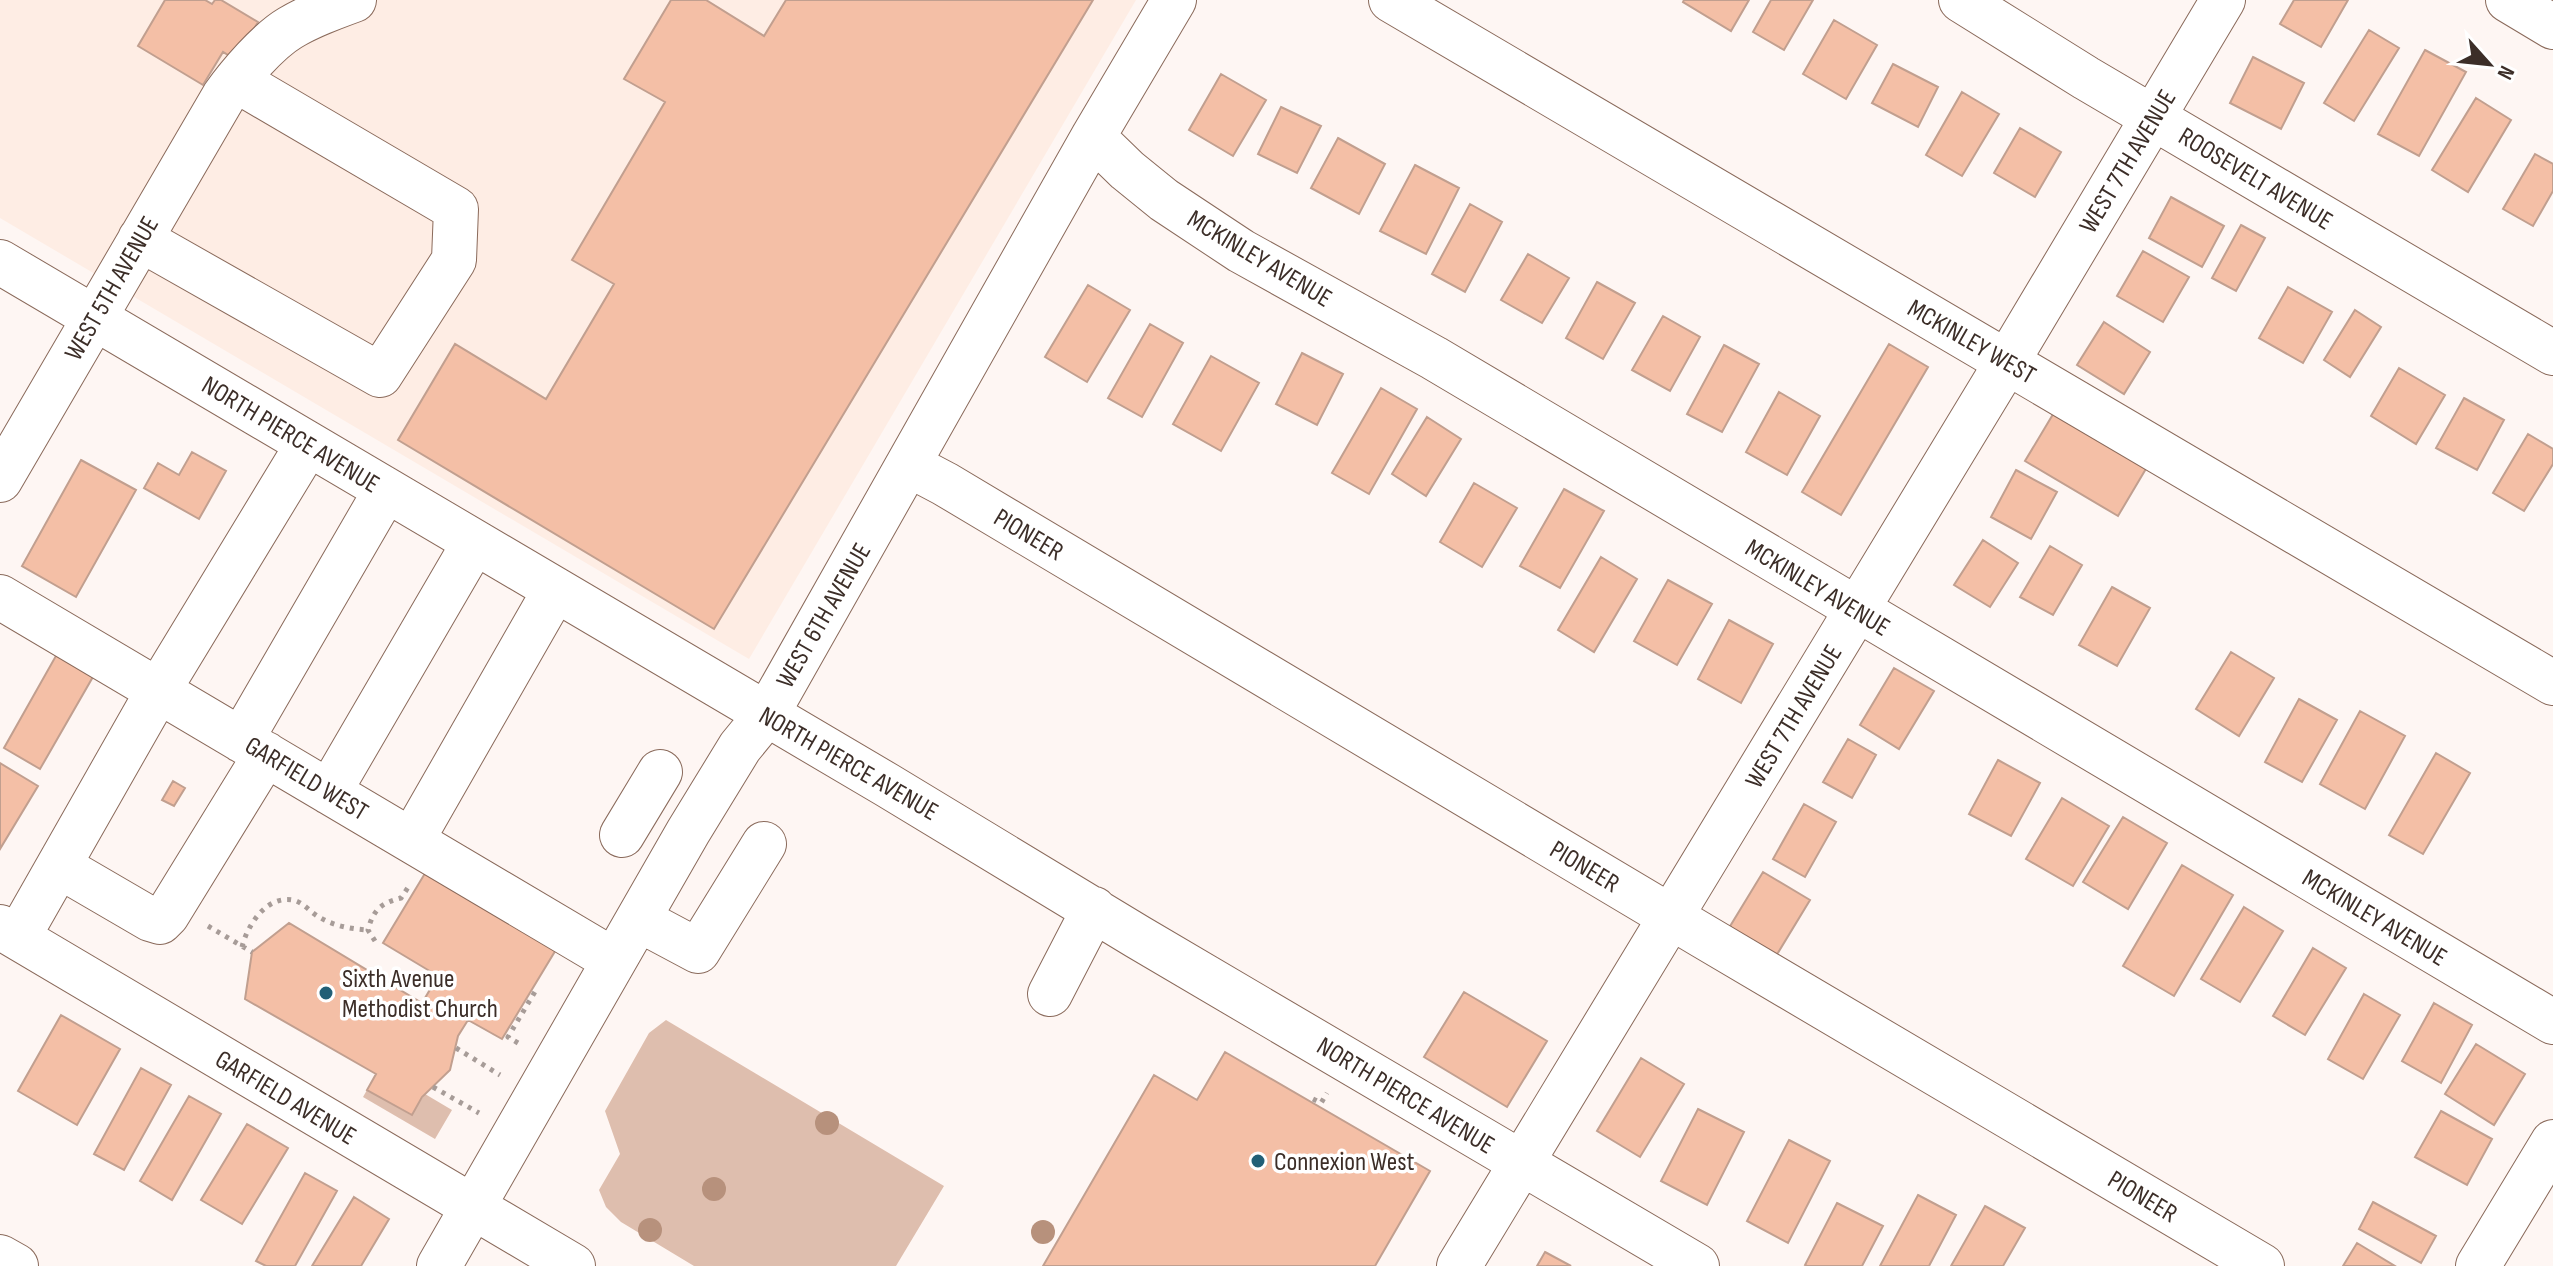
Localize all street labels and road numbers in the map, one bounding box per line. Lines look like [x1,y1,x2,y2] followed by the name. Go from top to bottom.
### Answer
[2073,84,2183,239] street label: WEST 7TH AVENUE
[2173,121,2338,237] street label: ROOSEVELT AVENUE
[1181,204,1337,315] street label: MCKINLEY AVENUE
[59,211,166,366] street label: WEST 5TH AVENUE
[1902,293,2041,391] street label: MCKINLEY WEST
[196,370,385,500] street label: NORTH PIERCE AVENUE
[988,502,1069,568] street label: PIONEER
[1739,533,1895,644] street label: MCKINLEY AVENUE
[770,538,878,694] street label: WEST 6TH AVENUE
[1739,639,1849,794] street label: WEST 7TH AVENUE
[753,701,943,828] street label: NORTH PIERCE AVENUE
[239,730,373,828] street label: GARFIELD WEST
[1544,834,1625,900] street label: PIONEER
[2296,863,2452,974] street label: MCKINLEY AVENUE
[1311,1031,1500,1161] street label: NORTH PIERCE AVENUE
[209,1044,361,1152] street label: GARFIELD AVENUE
[2102,1164,2183,1230] street label: PIONEER

